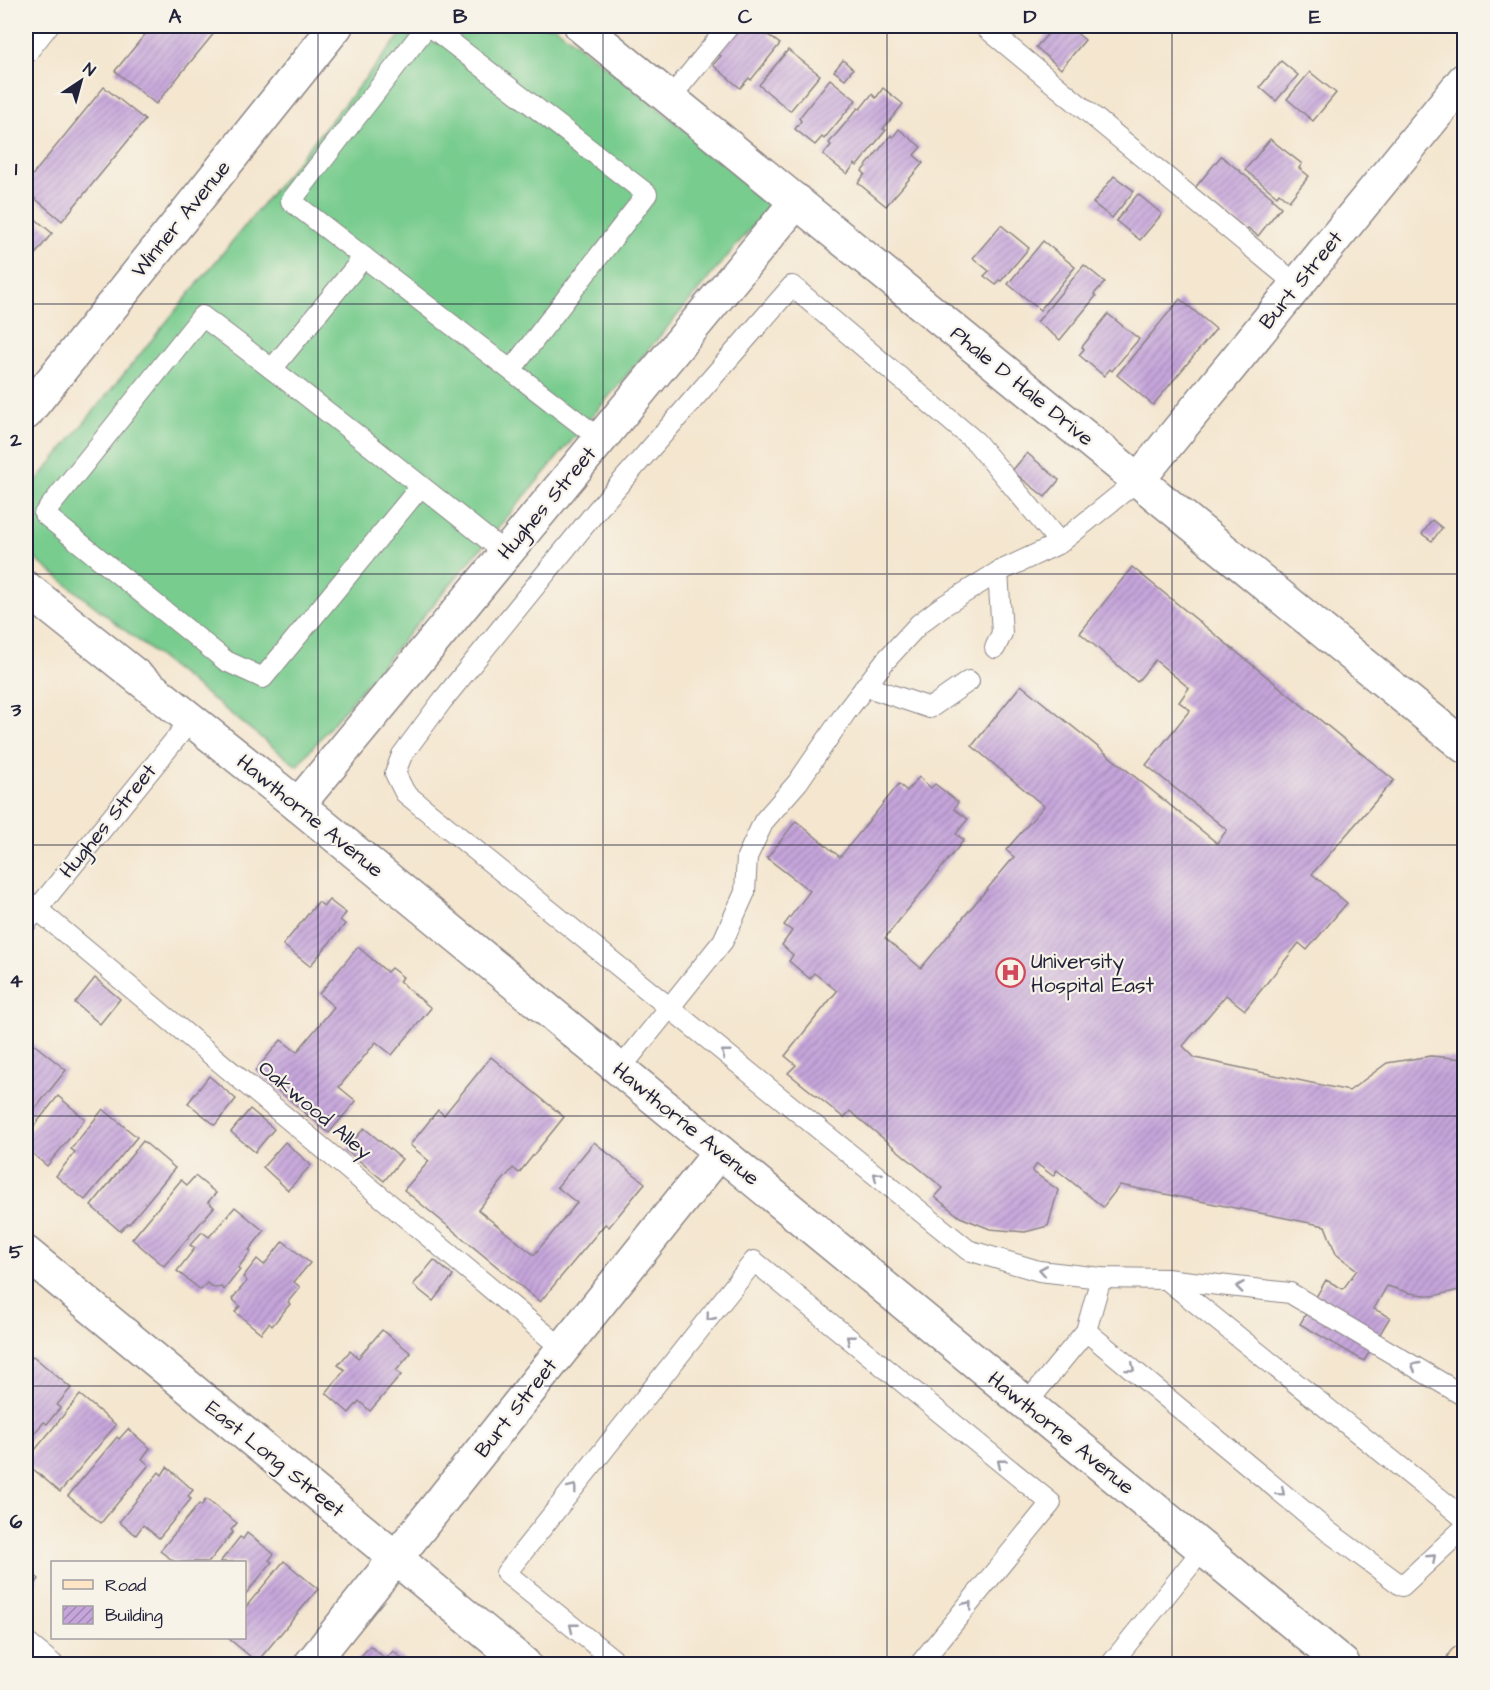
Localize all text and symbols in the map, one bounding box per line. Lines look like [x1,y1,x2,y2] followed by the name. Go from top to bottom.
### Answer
[169,3,182,31] text: A
[453,3,468,31] text: B
[738,3,753,31] text: C
[1024,3,1037,31] text: D
[1309,3,1321,31] text: E
[51,51,111,111] north arrow
[79,58,100,82] text: N
[125,154,237,284] street label: Winner Avenue
[15,155,18,183] text: 1
[1252,224,1350,335] street label: Burt Street
[944,319,1100,453] street label: Phale D Hale Drive
[9,426,22,454] text: 2
[491,440,605,567] street label: Hughes Street
[10,696,22,724] text: 3
[230,748,390,884] street label: Hawthorne Avenue
[53,757,165,886] street label: Hughes Street
[1031,947,1154,1001] place label: University Hospital East
[994,957,1026,989] hospital icon: University Hospital East
[9,967,23,995] text: 4
[721,1049,732,1060] one-way arrow
[251,1054,378,1168] street label: Oakwood Alley
[606,1056,766,1192] street label: Hawthorne Avenue
[872,1172,883,1183] one-way arrow
[9,1238,24,1266] text: 5
[1038,1265,1047,1277] one-way arrow
[1235,1282,1244,1294] one-way arrow
[706,1310,717,1321] one-way arrow
[846,1336,857,1347] one-way arrow
[468,1352,564,1464] street label: Burt Street
[1124,1361,1135,1372] one-way arrow
[1411,1362,1421,1373] one-way arrow
[981,1365,1141,1501] street label: Hawthorne Avenue
[198,1394,351,1526] street label: East Long Street
[997,1459,1008,1470] one-way arrow
[566,1484,577,1495] one-way arrow
[1274,1485,1285,1496] one-way arrow
[10,1508,23,1536] text: 6
[1426,1554,1436,1565] one-way arrow
[51,1561,246,1639] legend
[105,1573,146,1598] text: Road
[961,1601,972,1612] one-way arrow
[105,1603,163,1629] text: Building
[569,1624,580,1635] one-way arrow

